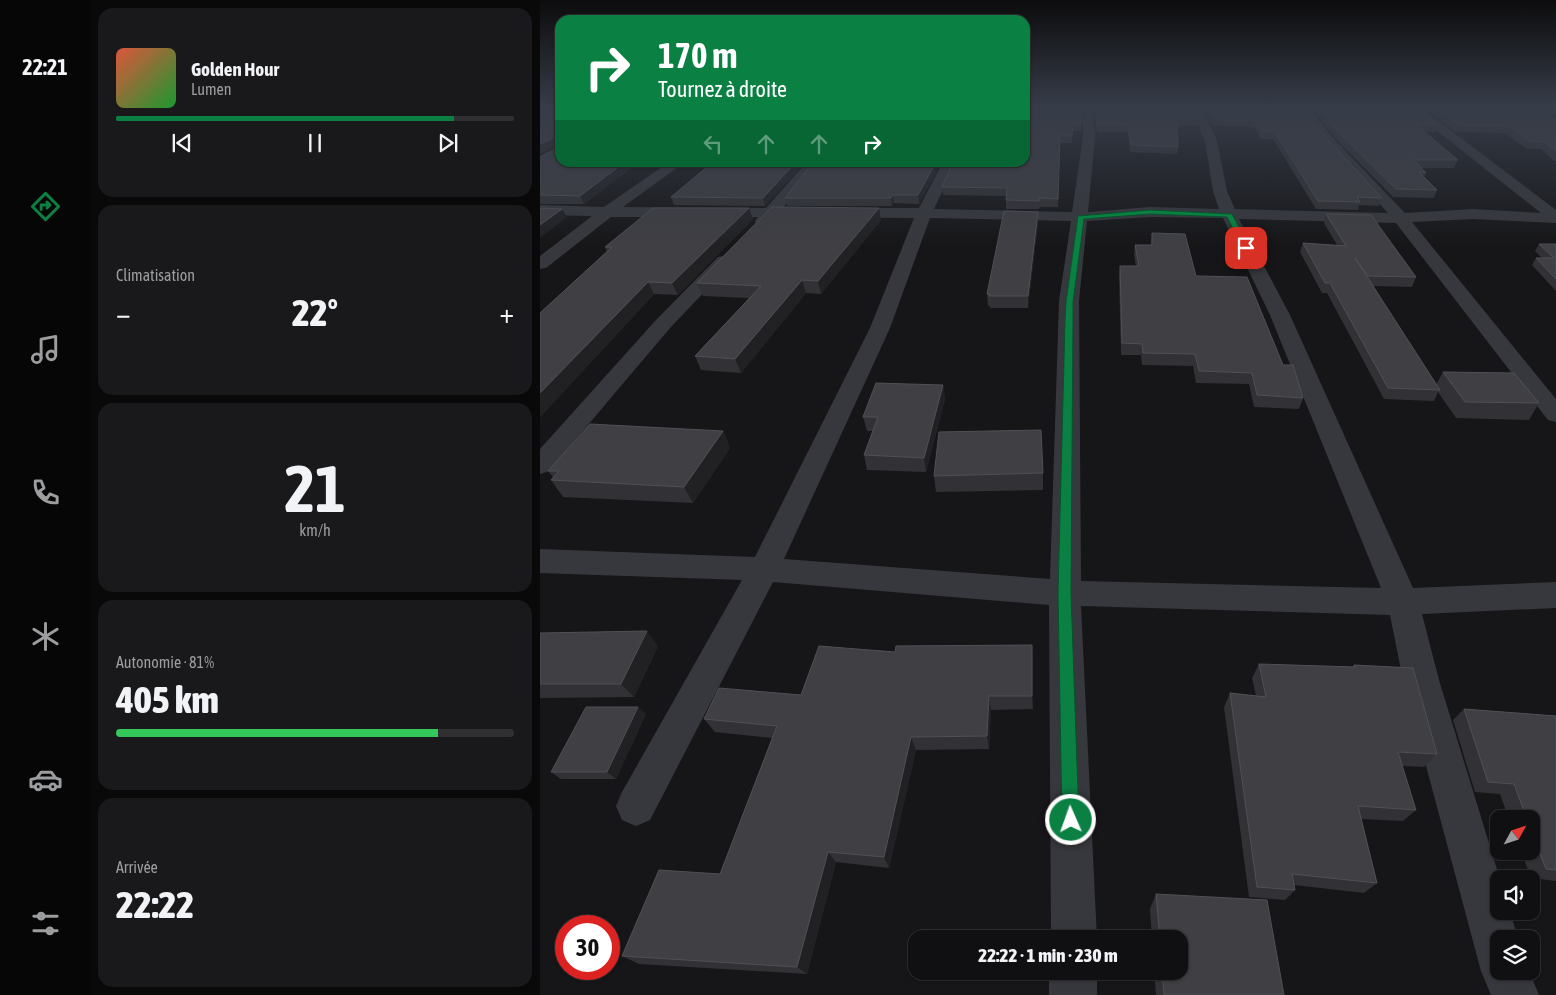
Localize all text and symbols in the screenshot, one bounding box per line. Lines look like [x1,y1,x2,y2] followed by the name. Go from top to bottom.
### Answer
[575,35,640,100] icon: right
[658,35,737,75] text: 170 m
[22,54,68,80] text: 22:21
[191,58,279,80] text: Golden Hour
[658,76,787,102] text: Tournez à droite
[191,80,231,98] text: Lumen
[168,129,196,157] icon: previous
[301,129,329,157] icon: pause
[434,129,462,157] icon: next
[699,130,727,158] icon: left
[752,130,780,158] icon: ahead
[805,130,833,158] icon: ahead
[858,130,886,158] icon: right
[28,189,63,224] icon: directions
[1225,227,1267,269] pin
[1232,234,1260,262] icon: arrive
[116,266,195,284] text: Climatisation
[292,291,338,334] text: 22°
[116,297,131,329] text: −
[499,297,514,329] text: +
[28,332,63,367] icon: music
[284,451,346,526] text: 21
[28,475,63,510] icon: phone
[299,521,331,539] text: km/h
[28,619,63,654] icon: climate
[116,653,214,671] text: Autonomie · 81%
[116,678,219,721] text: 405 km
[28,762,63,797] icon: car
[1044,793,1096,845] position arrow
[1490,810,1540,860] north arrow
[1490,810,1540,980] map controls
[116,858,158,876] text: Arrivée
[1490,870,1540,920] button: sound
[116,883,194,926] text: 22:22
[28,906,63,941] icon: filters
[555,915,620,980] speed limit sign: 30
[1490,930,1540,980] button: layers
[978,944,1118,966] text: 22:22 · 1 min · 230 m

